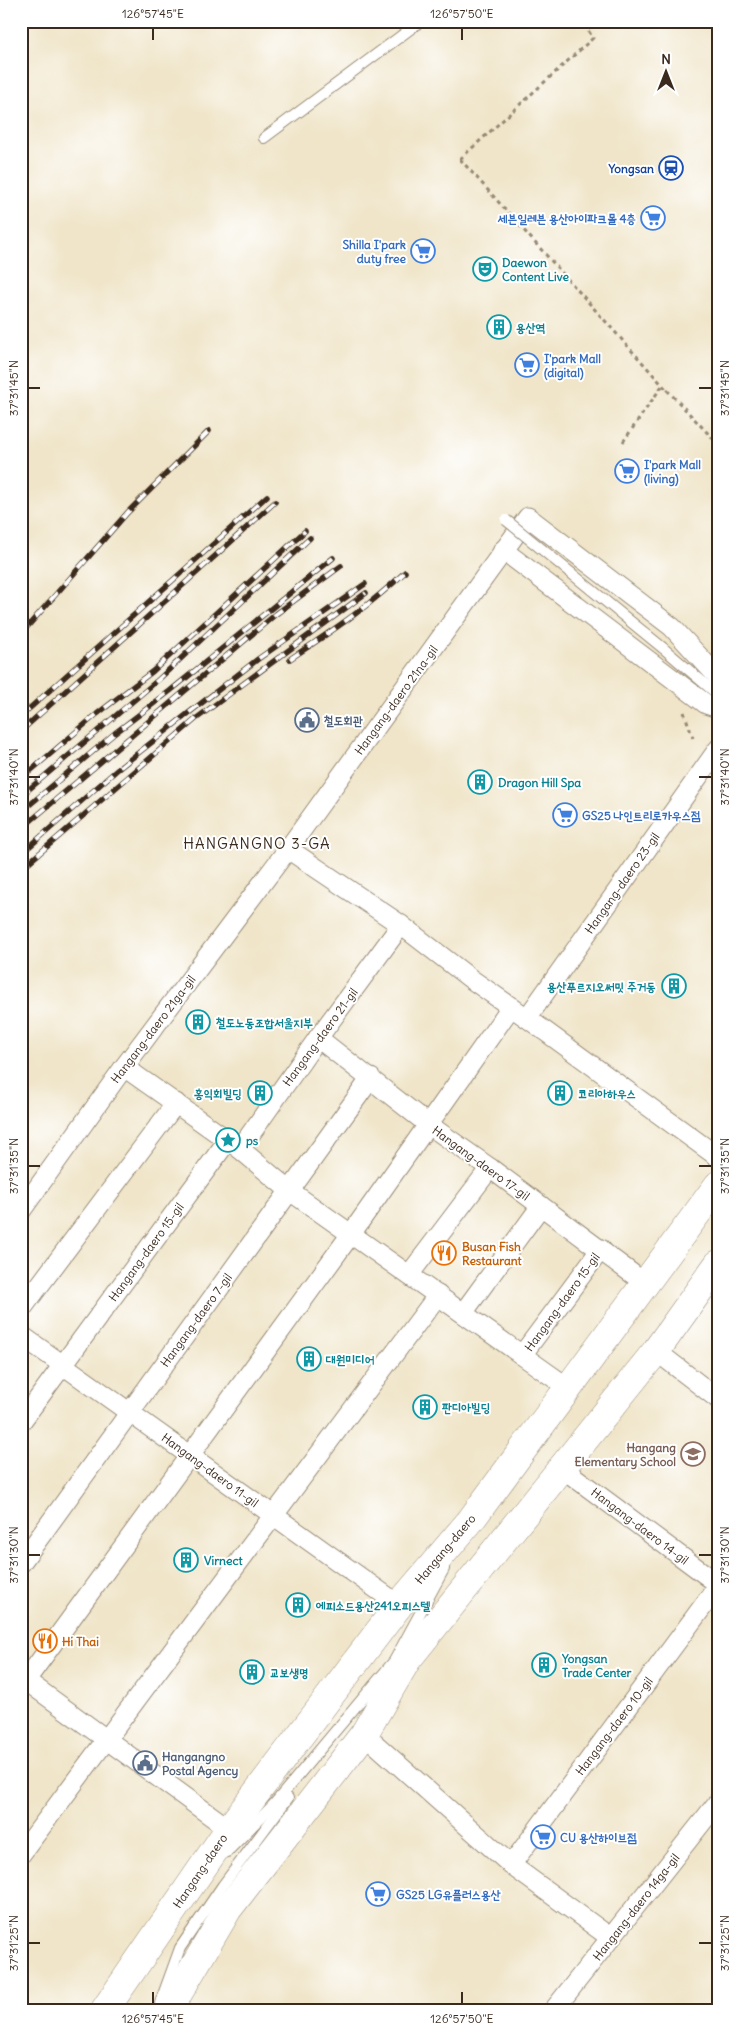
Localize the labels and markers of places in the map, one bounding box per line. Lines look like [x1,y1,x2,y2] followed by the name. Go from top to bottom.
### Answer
[658,155,684,181] station icon: Yongsan
[608,161,654,177] place label: Yongsan
[640,205,666,231] supermarket icon: 세븐일레븐 용산아이파크몰 4층
[497,211,636,226] place label: 세븐일레븐 용산아이파크몰 4층
[342,237,407,267] place label: Shilla I'park duty free
[410,238,436,264] supermarket icon: Shilla I'park duty free
[502,255,570,284] place label: Daewon Content Live
[472,256,498,282] theatre icon: Daewon Content Live
[486,314,512,340] building icon: 용산역
[516,320,545,335] place label: 용산역
[544,351,601,381] place label: I'park Mall (digital)
[514,352,540,378] supermarket icon: I'park Mall (digital)
[644,457,701,487] place label: I'park Mall (living)
[614,458,640,484] supermarket icon: I'park Mall (living)
[294,707,320,733] public building icon: 철도회관
[324,713,363,728] place label: 철도회관
[467,769,493,795] building icon: Dragon Hill Spa
[498,775,581,791] place label: Dragon Hill Spa
[552,802,578,828] supermarket icon: GS25 나인트리로카우스점
[582,808,701,823] place label: GS25 나인트리로카우스점
[661,973,687,999] building icon: 용산푸르지오써밋 주거동
[547,979,656,994] place label: 용산푸르지오써밋 주거동
[185,1009,211,1035] building icon: 철도노동조합서울지부
[216,1015,313,1030] place label: 철도노동조합서울지부
[247,1080,273,1106] building icon: 홍익회빌딩
[547,1080,573,1106] building icon: 코리아하우스
[194,1086,242,1101] place label: 홍익회빌딩
[578,1086,636,1101] place label: 코리아하우스
[215,1127,241,1153] place icon: ps
[246,1133,259,1149] place label: ps
[462,1239,523,1268] place label: Busan Fish Restaurant
[431,1240,457,1266] restaurant icon: Busan Fish Restaurant
[296,1346,322,1372] building icon: 대원미디어
[325,1352,375,1367] place label: 대원미디어
[412,1394,438,1420] building icon: 판디아빌딩
[442,1400,490,1415] place label: 판디아빌딩
[575,1440,676,1470] place label: Hangang Elementary School
[680,1441,706,1467] school or university icon: Hangang Elementary School
[173,1547,199,1573] building icon: Virnect
[204,1553,244,1568] place label: Virnect
[285,1592,311,1618] building icon: 에피소드용산241오피스텔
[315,1598,431,1613] place label: 에피소드용산241오피스텔
[32,1628,58,1654] restaurant icon: Hi Thai
[62,1634,99,1649] place label: Hi Thai
[561,1651,632,1680] place label: Yongsan Trade Center
[531,1652,557,1678] building icon: Yongsan Trade Center
[239,1659,265,1685] building icon: 교보생명
[270,1665,309,1680] place label: 교보생명
[162,1749,239,1779] place label: Hangangno Postal Agency
[132,1750,158,1776] public building icon: Hangangno Postal Agency
[530,1824,556,1850] supermarket icon: CU 용산하이브점
[560,1830,637,1845] place label: CU 용산하이브점
[365,1881,391,1907] supermarket icon: GS25 LG유플러스용산
[396,1887,501,1902] place label: GS25 LG유플러스용산

